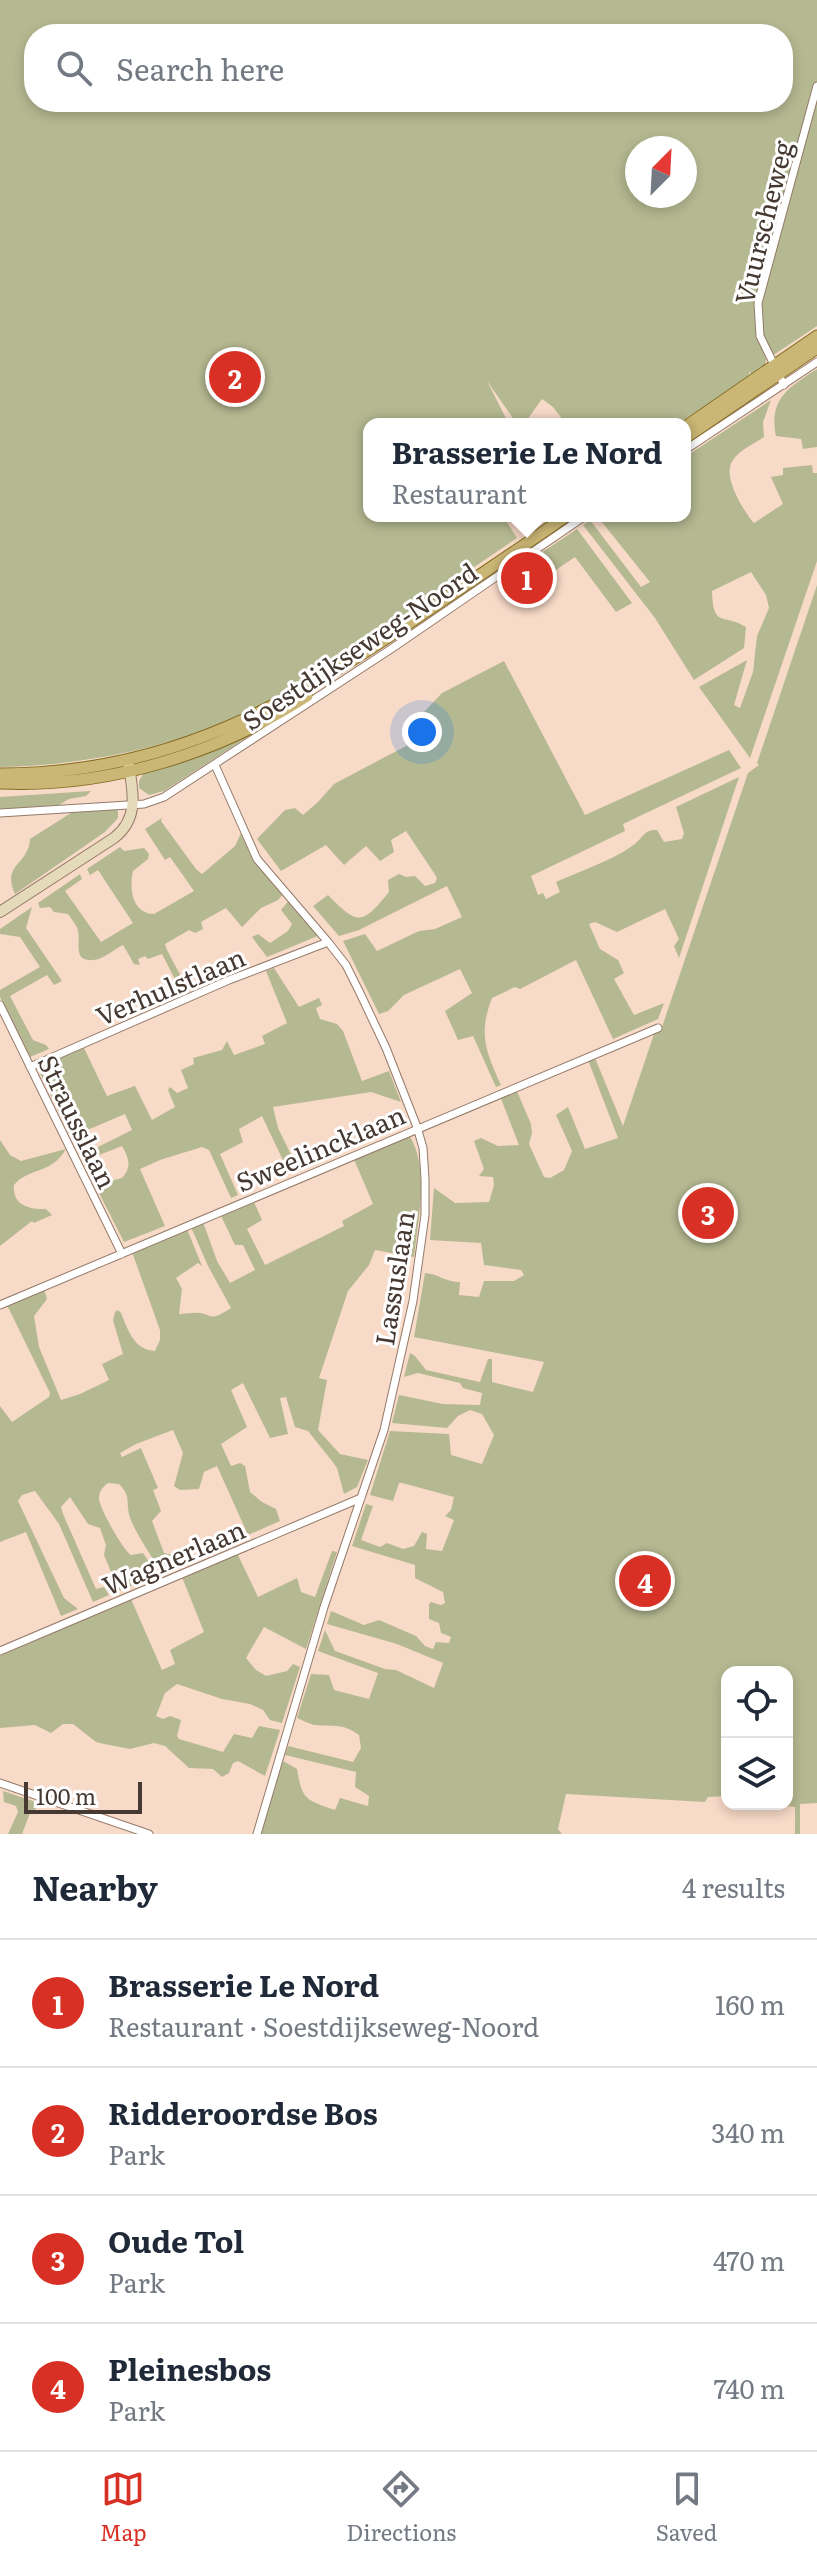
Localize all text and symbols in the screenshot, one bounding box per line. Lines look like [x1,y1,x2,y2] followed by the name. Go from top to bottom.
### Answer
[24,24,793,112] search box
[52,46,96,90] icon: search
[116,46,284,90] text: Search here
[625,136,697,208] north arrow
[723,136,801,308] street label: Vuurscheweg
[209,347,261,407] pin: 2
[363,418,691,522] popup
[391,429,663,473] text: Brasserie Le Nord
[391,473,527,512] text: Restaurant
[501,548,553,608] pin: 1
[234,552,485,738] street label: Soestdijkseweg-Noord
[402,712,442,752] your location
[89,936,251,1034] street label: Verhulstlaan
[30,1047,128,1195] street label: Strausslaan
[229,1094,411,1200] street label: Sweelincklaan
[682,1183,734,1243] pin: 3
[363,1208,423,1348] street label: Lassuslaan
[95,1508,251,1604] street label: Wagnerlaan
[619,1551,671,1611] pin: 4
[721,1666,793,1810] map controls
[721,1666,793,1738] button: locate
[721,1738,793,1810] button: layers
[24,1778,142,1814] scale bar
[36,1779,96,1812] text: 100 m
[32,1861,158,1911] text: Nearby
[682,1867,785,1906] text: 4 results
[108,1962,379,2006] text: Brasserie Le Nord
[53,1984,63,2023] text: 1
[715,1984,785,2023] text: 160 m
[108,2006,539,2045] text: Restaurant · Soestdijkseweg-Noord
[108,2090,378,2134] text: Ridderoordse Bos
[51,2112,65,2151] text: 2
[711,2112,785,2151] text: 340 m
[108,2134,165,2173] text: Park
[108,2218,244,2262] text: Oude Tol
[51,2240,65,2279] text: 3
[713,2240,785,2279] text: 470 m
[108,2262,165,2301] text: Park
[108,2346,271,2390] text: Pleinesbos
[50,2368,66,2407] text: 4
[714,2368,785,2407] text: 740 m
[108,2390,165,2429] text: Park
[100,2467,147,2548] tab: Map
[346,2467,456,2548] tab: Directions
[656,2467,717,2548] tab: Saved

